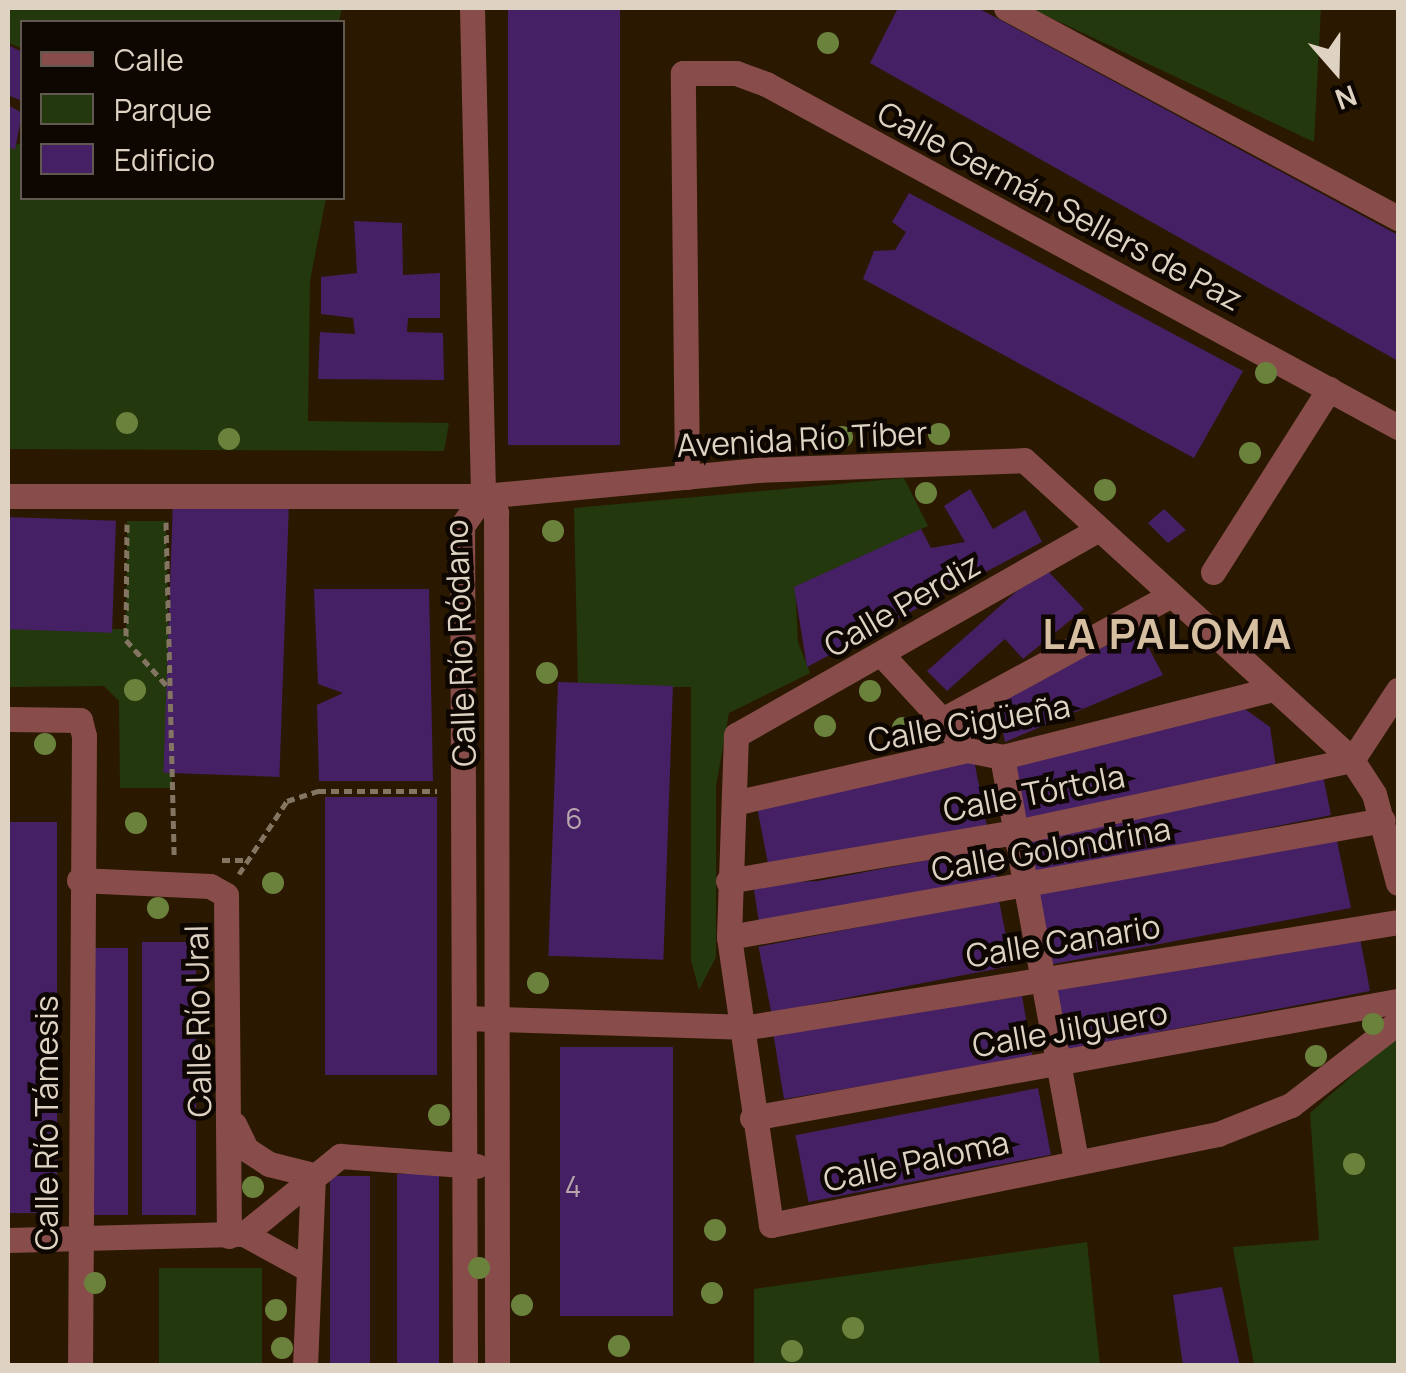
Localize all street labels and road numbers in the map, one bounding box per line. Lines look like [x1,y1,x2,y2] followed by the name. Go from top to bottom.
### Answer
[871,93,1249,319] street label: Calle Germán Sellers de Paz
[676,413,928,465] street label: Avenida Río Tíber
[436,519,484,767] street label: Calle Río Ródano
[817,545,987,665] street label: Calle Perdiz
[865,686,1073,760] street label: Calle Cigüeña
[940,757,1128,829] street label: Calle Tórtola
[928,809,1174,889] street label: Calle Golondrina
[963,907,1163,975] street label: Calle Canario
[177,925,219,1117] street label: Calle Río Ural
[970,993,1170,1065] street label: Calle Jilguero
[27,995,65,1251] street label: Calle Río Támesis
[820,1123,1012,1199] street label: Calle Paloma

